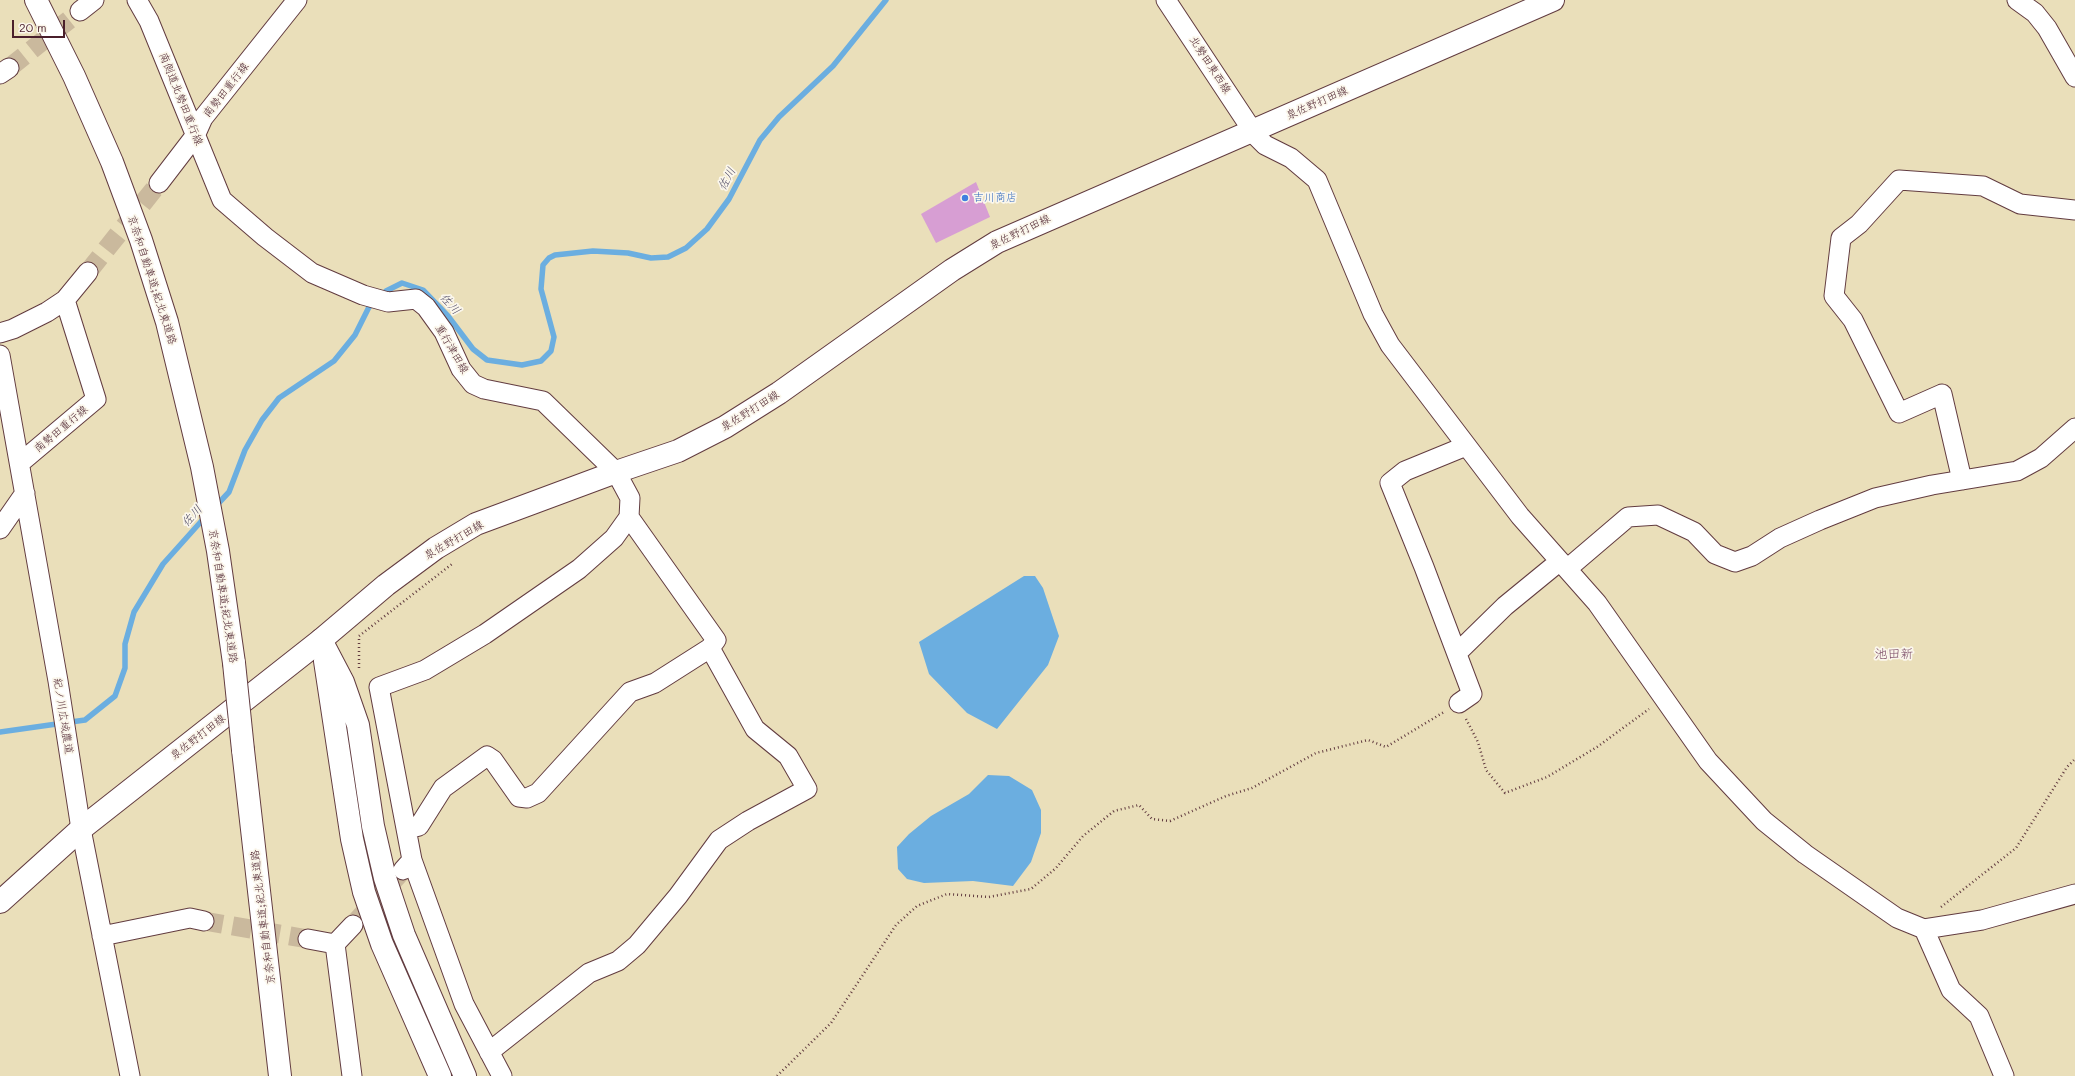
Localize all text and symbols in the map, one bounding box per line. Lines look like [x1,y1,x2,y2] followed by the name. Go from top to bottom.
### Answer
[14,12,67,38] scale bar
[19,19,47,35] text: 20 m
[1186,34,1234,96] street label: 北勢田東西線
[156,51,206,147] street label: 南側道北勢田重行線
[200,60,252,120] street label: 南勢田重行線
[1284,84,1350,122] street label: 泉佐野打田線
[715,165,739,193] water label: 佐川
[973,191,1017,205] place label: 吉川商店
[960,193,970,203] marker: 吉川商店
[987,212,1053,252] street label: 泉佐野打田線
[125,213,179,347] street label: 京奈和自動車道;紀北東道路
[437,290,463,318] water label: 佐川
[433,322,471,376] street label: 重行津田線
[719,388,781,434] street label: 泉佐野打田線
[31,403,91,455] street label: 南勢田重行線
[179,502,205,530] water label: 佐川
[422,518,486,562] street label: 泉佐野打田線
[206,528,240,664] street label: 京奈和自動車道;紀北東道路
[1875,646,1913,662] district label: 池田新
[50,677,76,755] street label: 紀ノ川広域農道
[168,711,228,763] street label: 泉佐野打田線
[248,849,278,985] street label: 京奈和自動車道;紀北東道路

